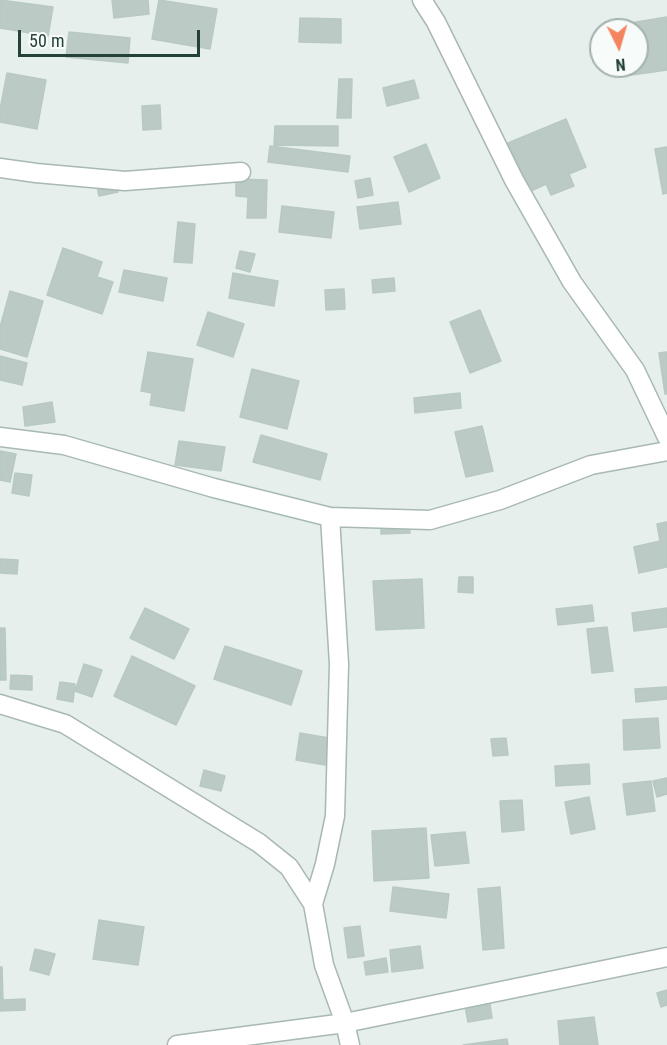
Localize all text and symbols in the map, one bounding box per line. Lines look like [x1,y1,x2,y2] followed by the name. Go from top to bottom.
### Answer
[21,18,202,56] scale bar
[589,18,649,78] north arrow
[29,30,64,51] text: 50 m
[615,55,626,74] text: N

